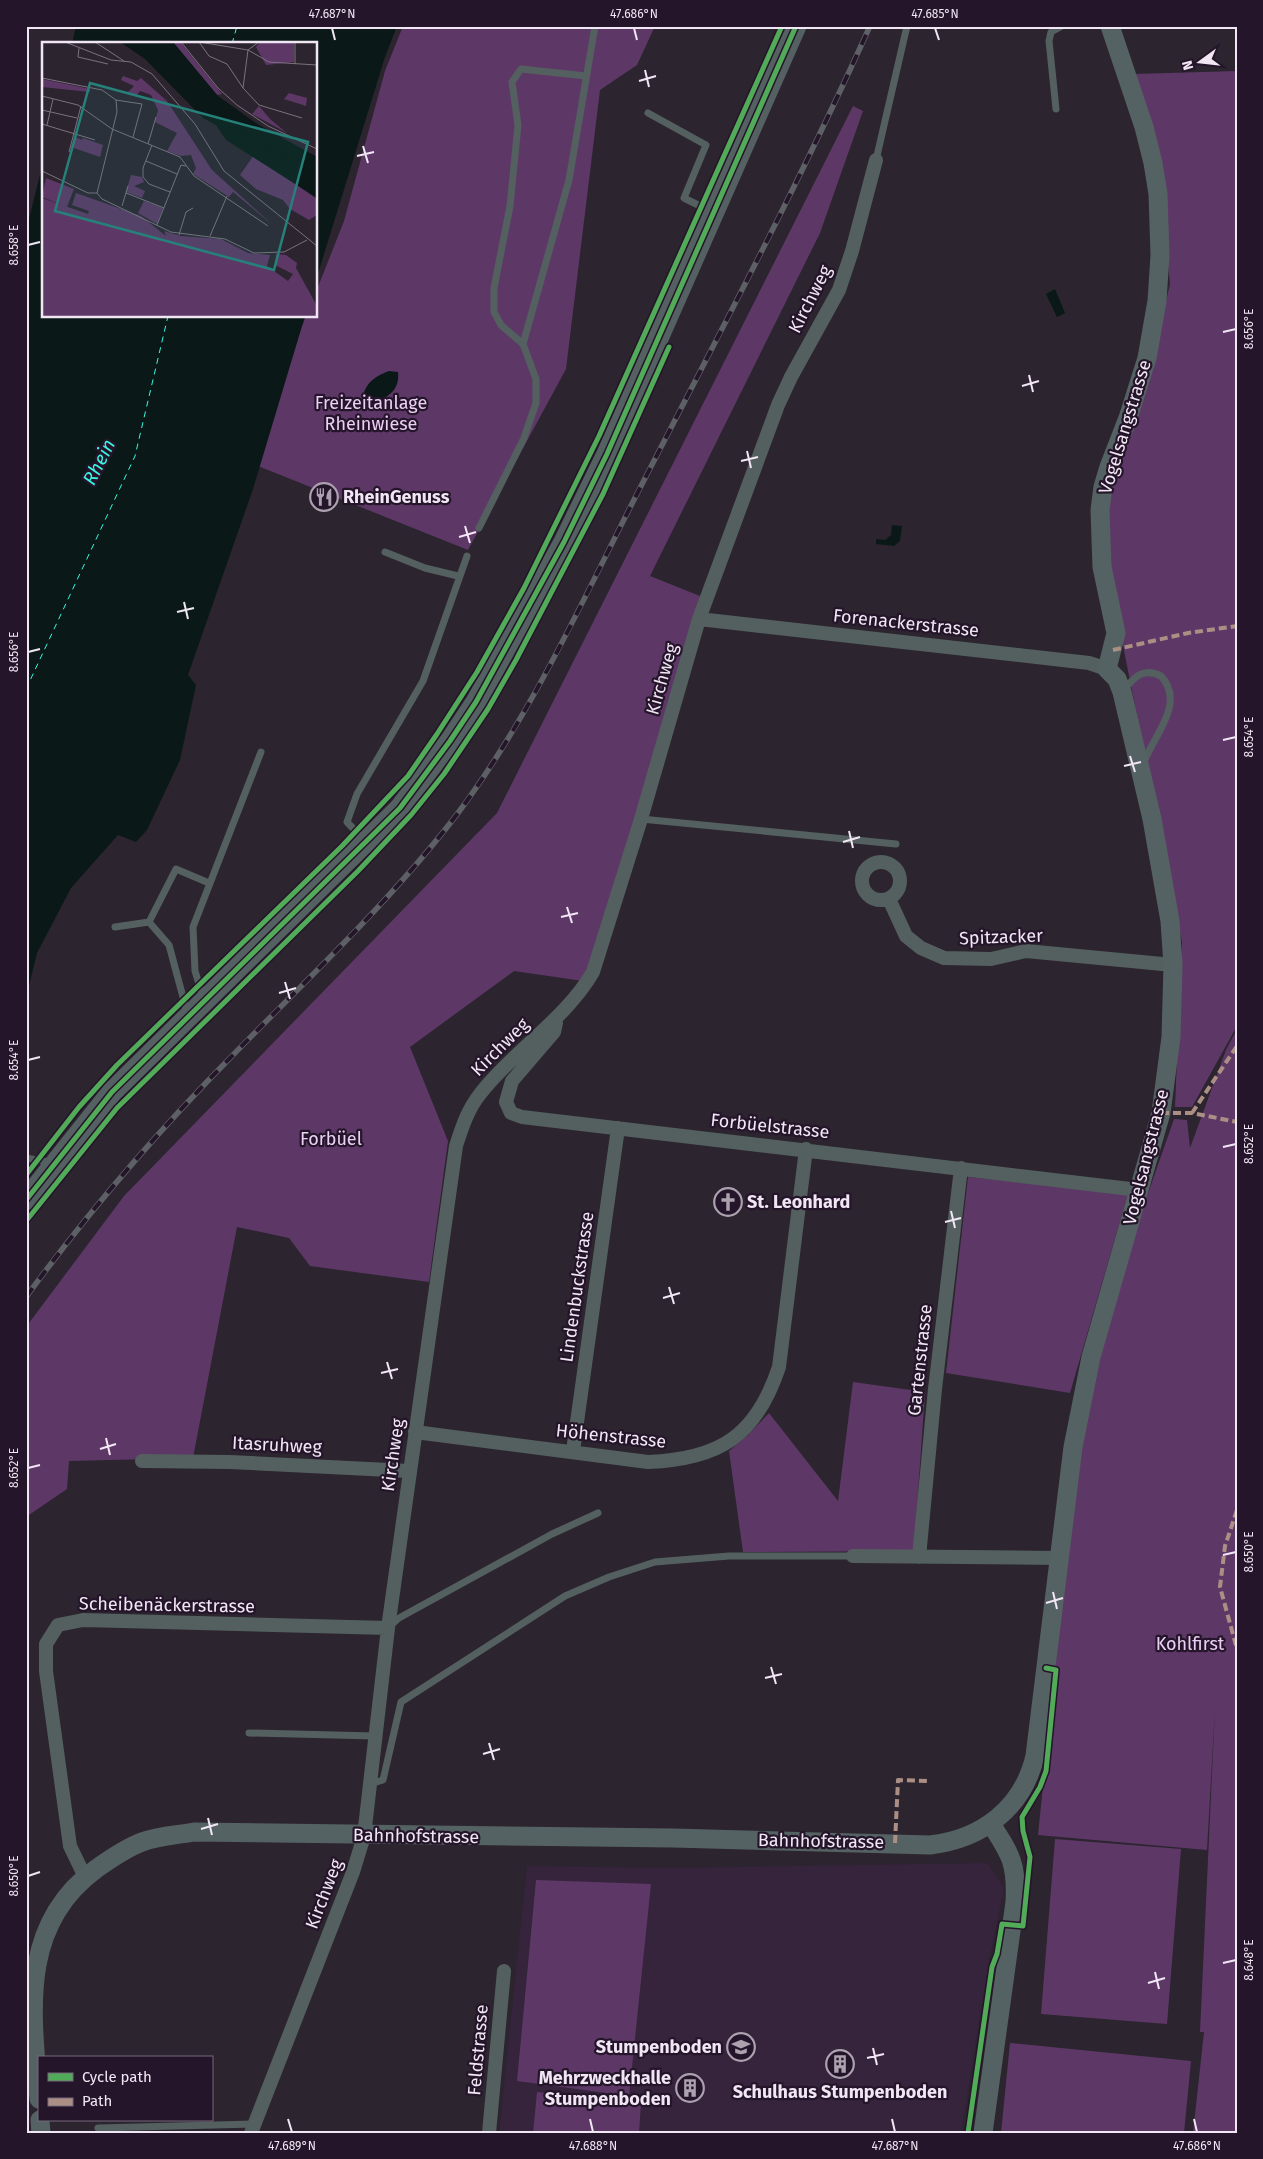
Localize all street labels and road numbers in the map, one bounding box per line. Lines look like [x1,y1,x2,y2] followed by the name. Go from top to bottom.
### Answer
[784,261,837,337] street label: Kirchweg
[1094,357,1156,497] street label: Vogelsangstrasse
[832,604,980,642] street label: Forenackerstrasse
[641,640,683,717] street label: Kirchweg
[959,925,1043,949] street label: Spitzacker
[466,1013,534,1081] street label: Kirchweg
[1118,1087,1174,1227] street label: Vogelsangstrasse
[710,1109,830,1143] street label: Forbüelstrasse
[556,1210,598,1364] street label: Lindenbuckstrasse
[903,1303,937,1417] street label: Gartenstrasse
[377,1417,409,1493] street label: Kirchweg
[555,1419,667,1453] street label: Höhenstrasse
[232,1432,323,1458] street label: Itasruhweg
[79,1592,255,1618] street label: Scheibenäckerstrasse
[353,1824,479,1848] street label: Bahnhofstrasse
[758,1829,884,1853] street label: Bahnhofstrasse
[301,1855,348,1932] street label: Kirchweg
[463,2004,493,2096] street label: Feldstrasse

